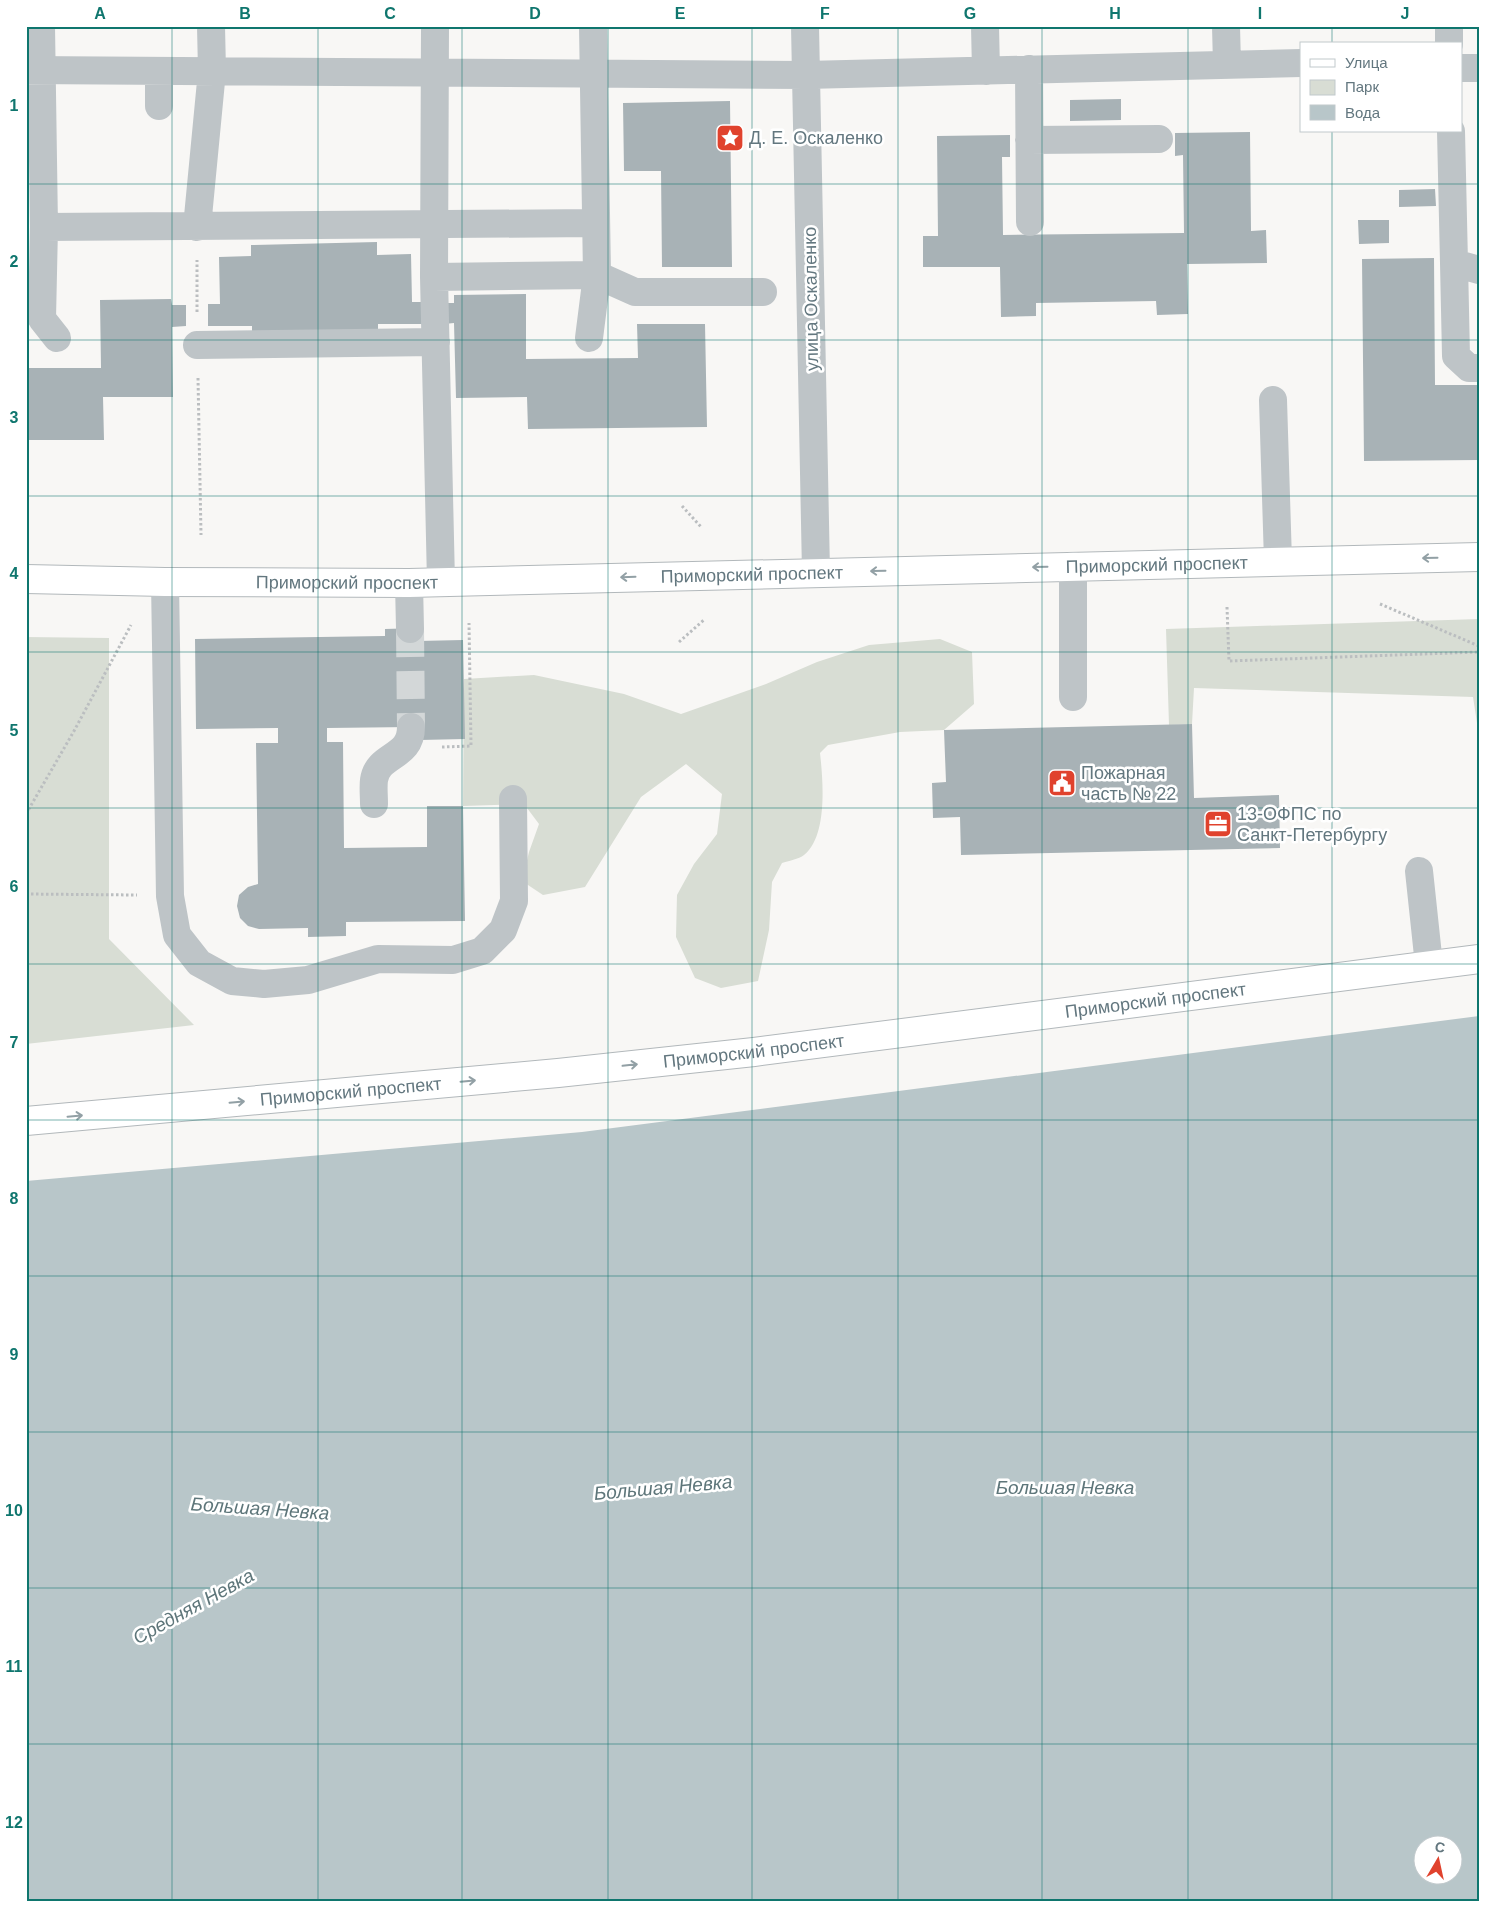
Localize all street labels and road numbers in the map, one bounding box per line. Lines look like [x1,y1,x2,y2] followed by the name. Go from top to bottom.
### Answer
[800,227,822,371] street label: улица Оскаленко
[1065,553,1248,577] street label: Приморский проспект
[660,562,843,587] street label: Приморский проспект
[256,572,438,593] street label: Приморский проспект
[1064,979,1247,1022] street label: Приморский проспект
[662,1031,845,1072] street label: Приморский проспект
[259,1074,442,1110] street label: Приморский проспект

